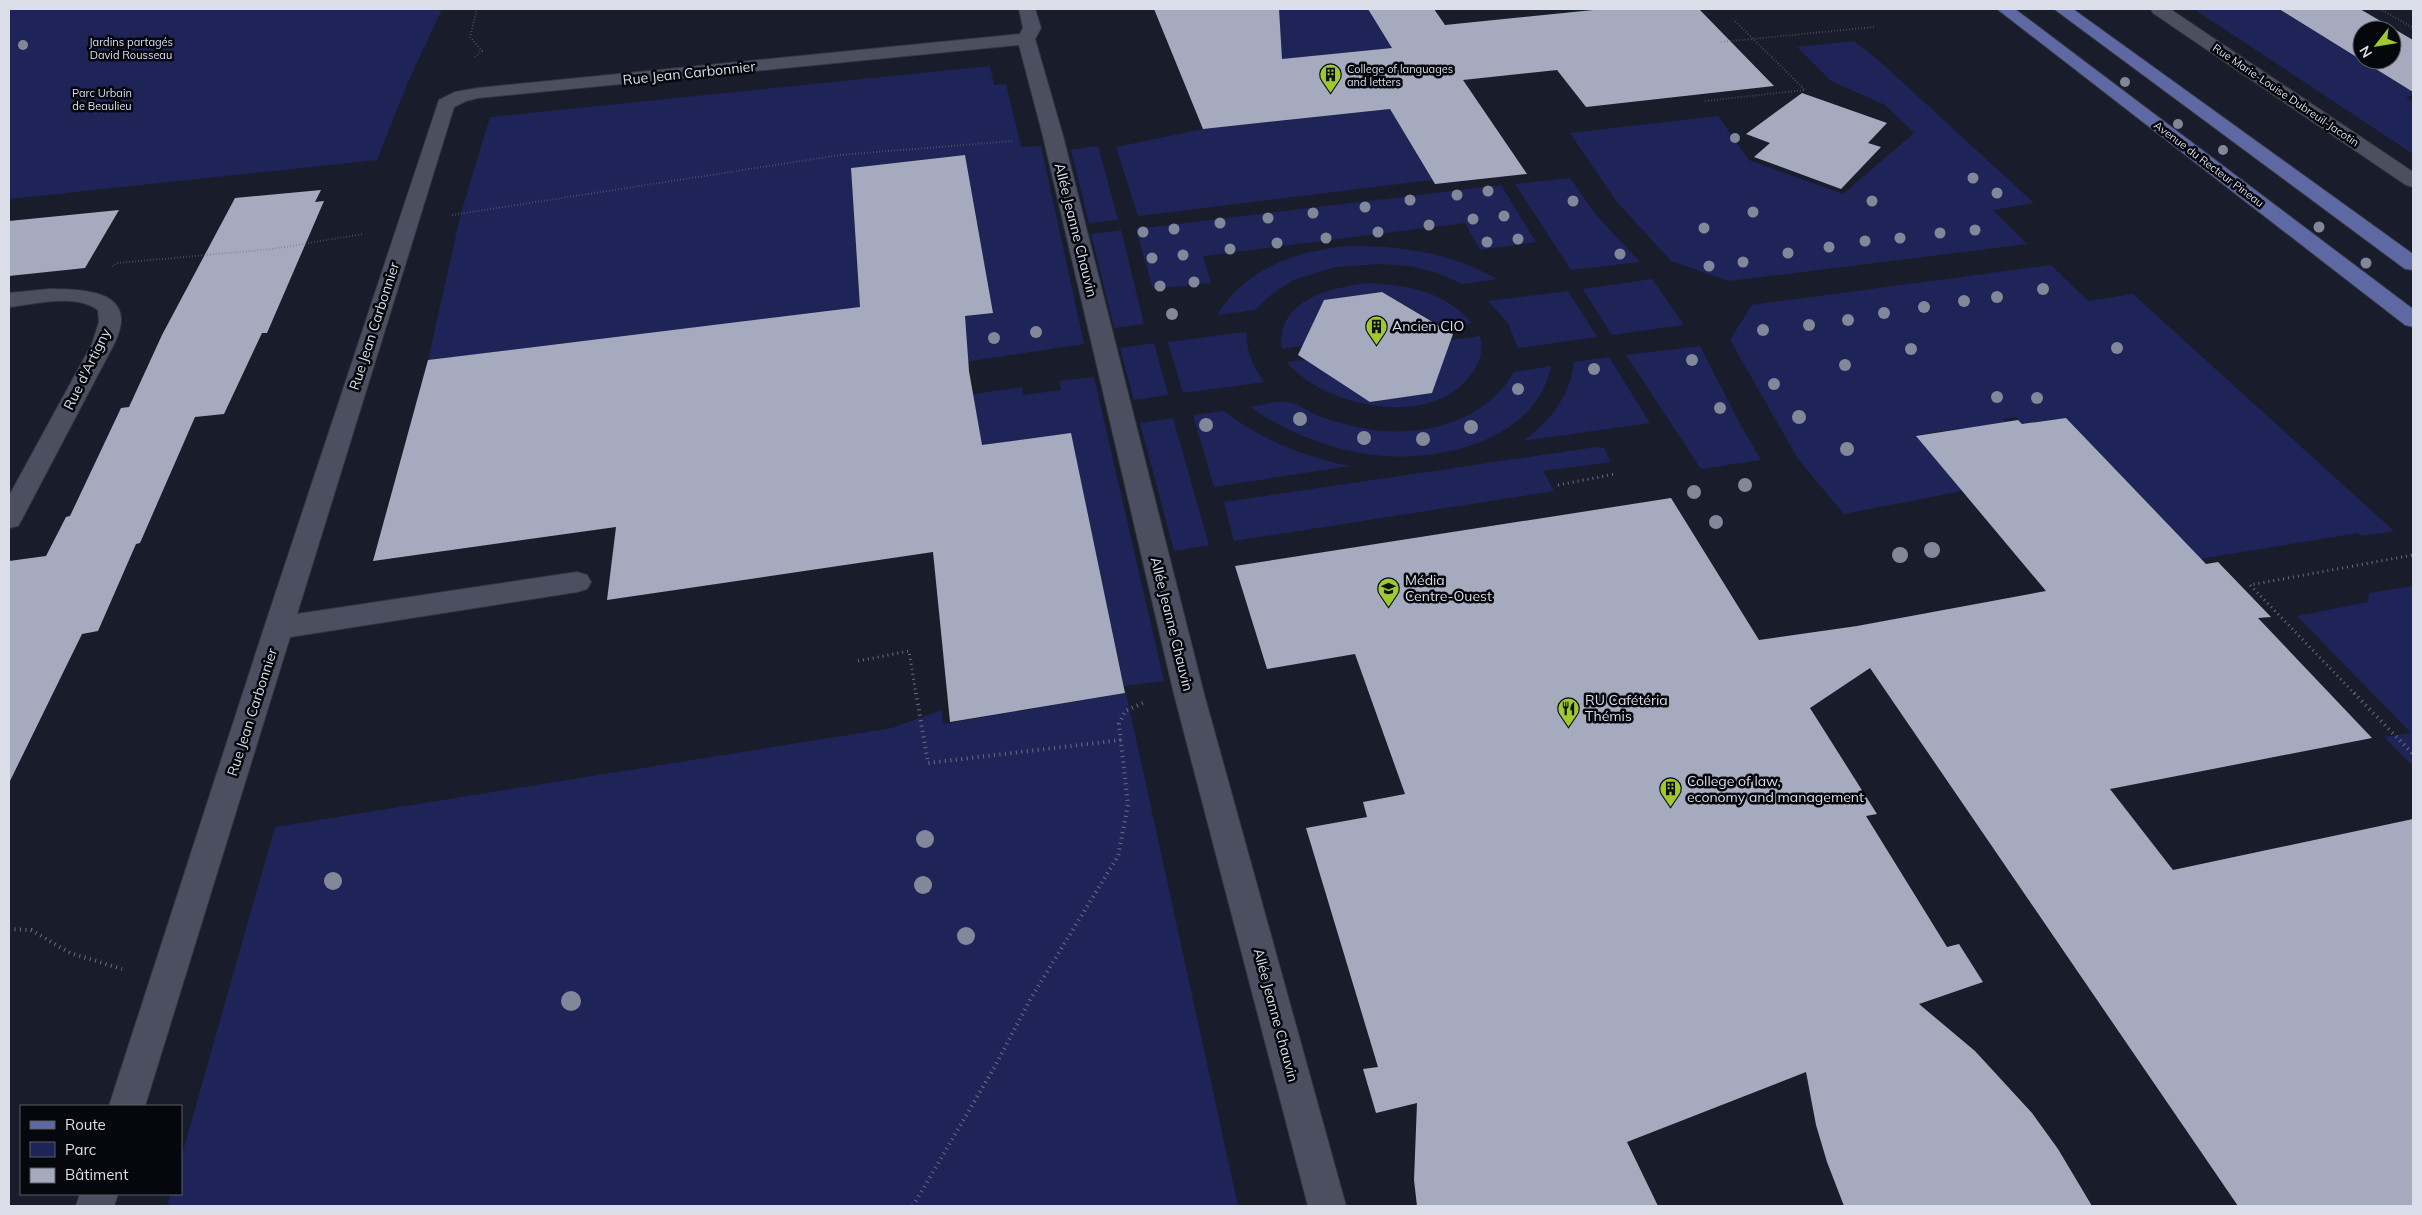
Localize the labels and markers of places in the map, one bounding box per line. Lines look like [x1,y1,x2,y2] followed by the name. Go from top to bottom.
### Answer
[1347,62,1453,89] place label: College of languages and letters
[1319,63,1343,94] building icon: College of languages and letters
[1364,314,1388,345] building icon: Ancien CIO
[1392,317,1464,335] place label: Ancien CIO
[1405,571,1492,605] place label: Média Centre-Ouest
[1377,576,1401,607] school or university icon: Média Centre-Ouest
[1585,691,1668,725] place label: RU Cafétéria Thémis
[1557,696,1581,727] restaurant icon: RU Cafétéria Thémis
[1687,772,1864,806] place label: College of law, economy and management
[1659,777,1683,808] building icon: College of law, economy and management

